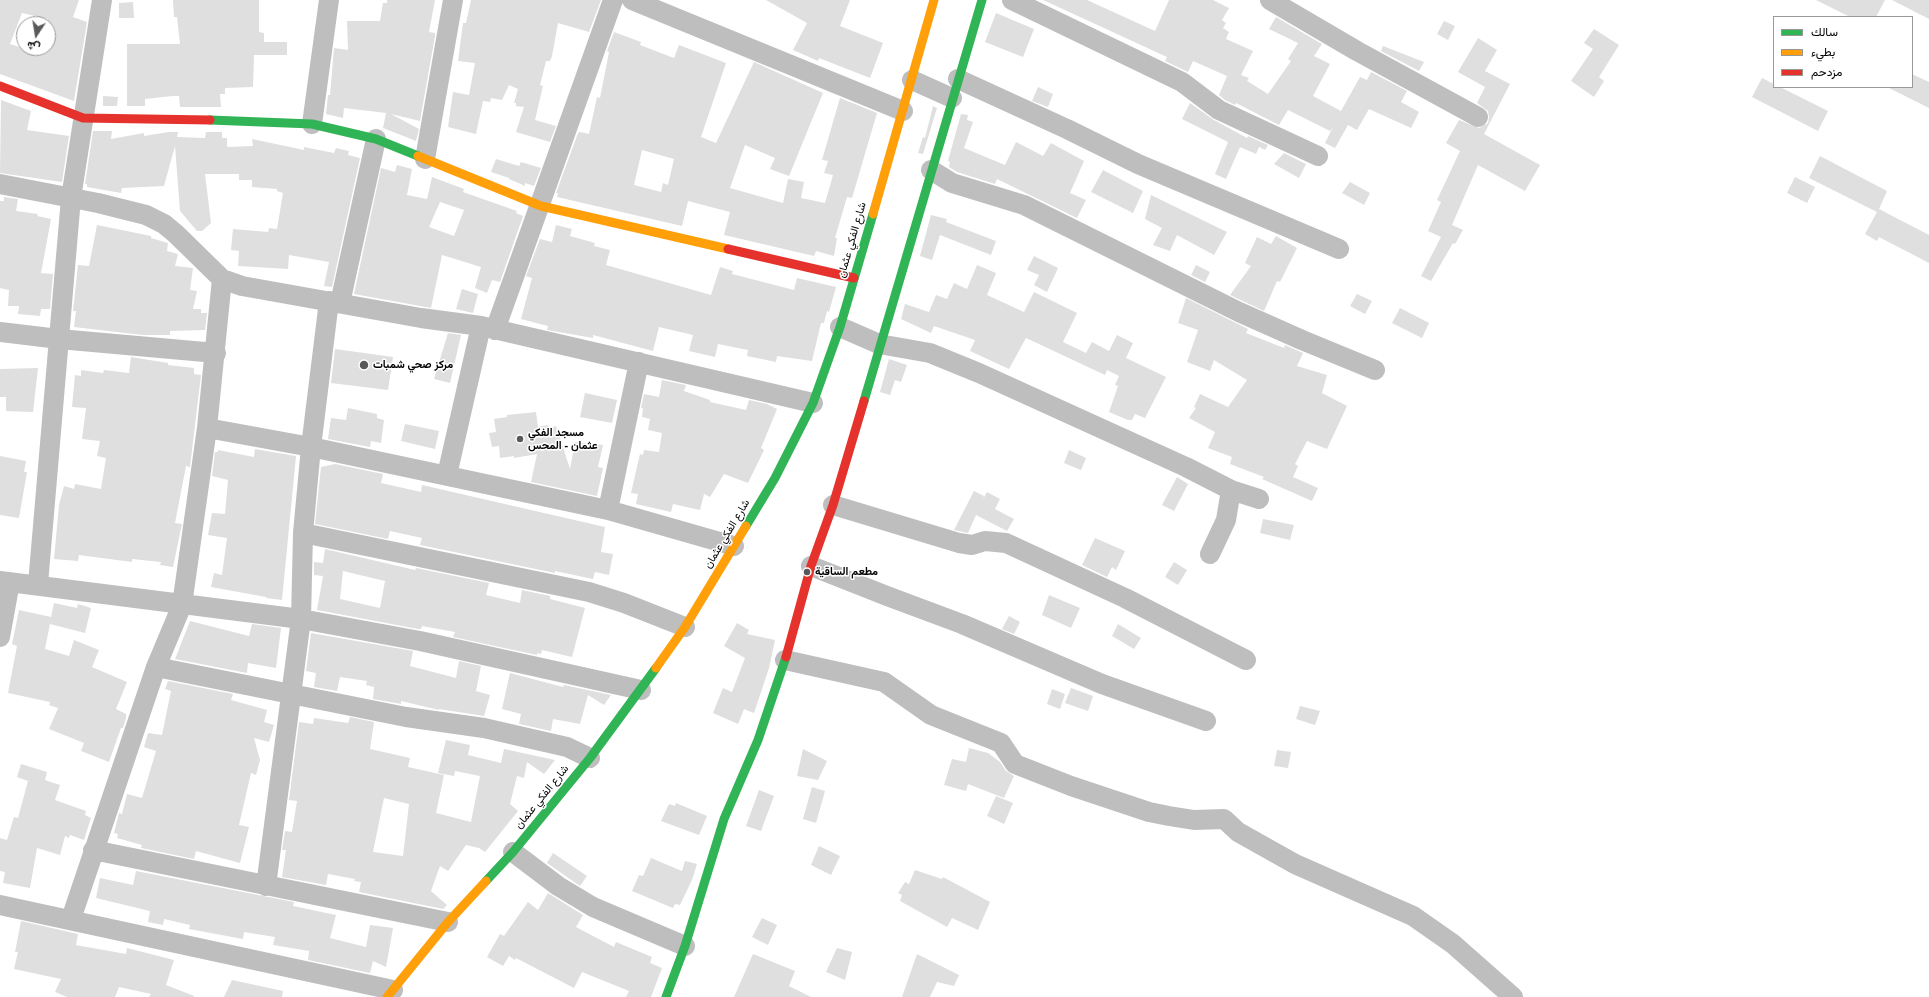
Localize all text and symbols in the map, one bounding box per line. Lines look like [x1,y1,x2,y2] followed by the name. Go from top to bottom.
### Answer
[16,16,56,56] north arrow
[1773,16,1913,88] legend
[1811,23,1838,40] text: سالك
[26,39,42,56] text: ش
[1811,43,1835,60] text: بطيء
[1811,63,1842,80] text: مزدحم
[835,201,869,279] street label: شارع الفكي عثمان
[373,358,453,372] place label: مركز صحي شمبات
[358,359,370,371] marker: مركز صحي شمبات
[528,426,598,452] place label: مسجد الفكي عثمان - المحس
[515,434,525,444] marker: مسجد الفكي عثمان - المحس
[701,497,753,571] street label: شارع الفكي عثمان
[815,565,878,579] place label: مطعم الساقية
[802,567,812,577] marker: مطعم الساقية
[512,762,572,832] street label: شارع الفكي عثمان

